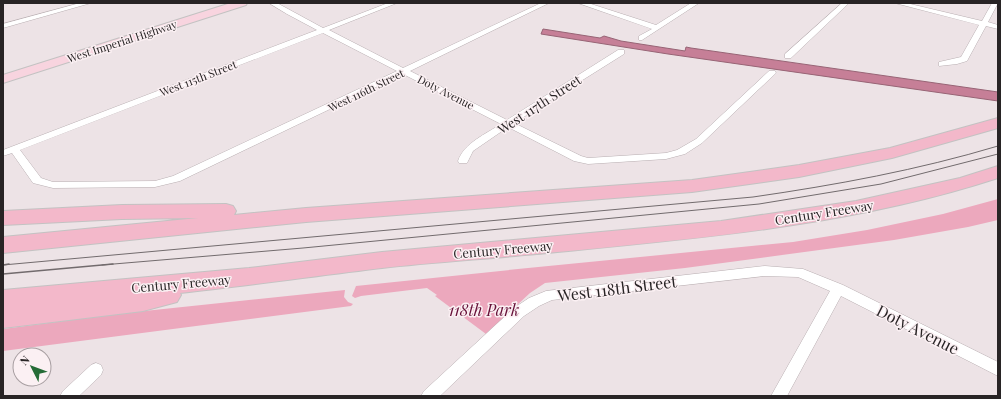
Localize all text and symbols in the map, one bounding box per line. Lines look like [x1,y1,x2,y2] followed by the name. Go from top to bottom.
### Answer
[64,16,179,66] street label: West Imperial Highway
[156,56,239,100] street label: West 115th Street
[325,65,406,115] street label: West 116th Street
[493,70,584,138] street label: West 117th Street
[415,71,477,113] street label: Doty Avenue
[773,196,875,228] street label: Century Freeway
[453,236,554,262] street label: Century Freeway
[131,270,232,296] street label: Century Freeway
[555,270,678,306] street label: West 118th Street
[449,299,519,320] park label: 118th Park
[873,299,963,359] street label: Doty Avenue
[12,347,52,387] north arrow
[16,352,32,368] text: N

